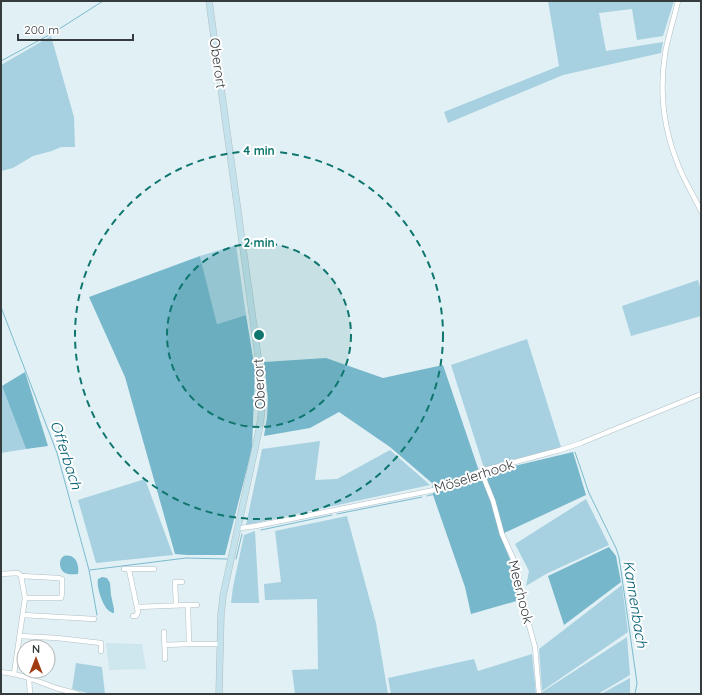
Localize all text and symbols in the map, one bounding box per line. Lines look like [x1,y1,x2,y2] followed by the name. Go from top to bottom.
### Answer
[18,16,133,42] scale bar
[24,22,59,37] text: 200 m
[206,37,230,90] street label: Oberort
[243,143,275,158] text: 4 min
[243,235,275,250] text: 2 min
[252,328,266,342] centre of rings
[249,358,269,410] street label: Oberort
[46,418,87,492] water label: Offerbach
[432,455,516,497] street label: Möselerhook
[504,558,538,626] street label: Meerhook
[619,559,652,649] water label: Kannenbach
[16,639,56,679] north arrow
[32,642,40,656] text: N

